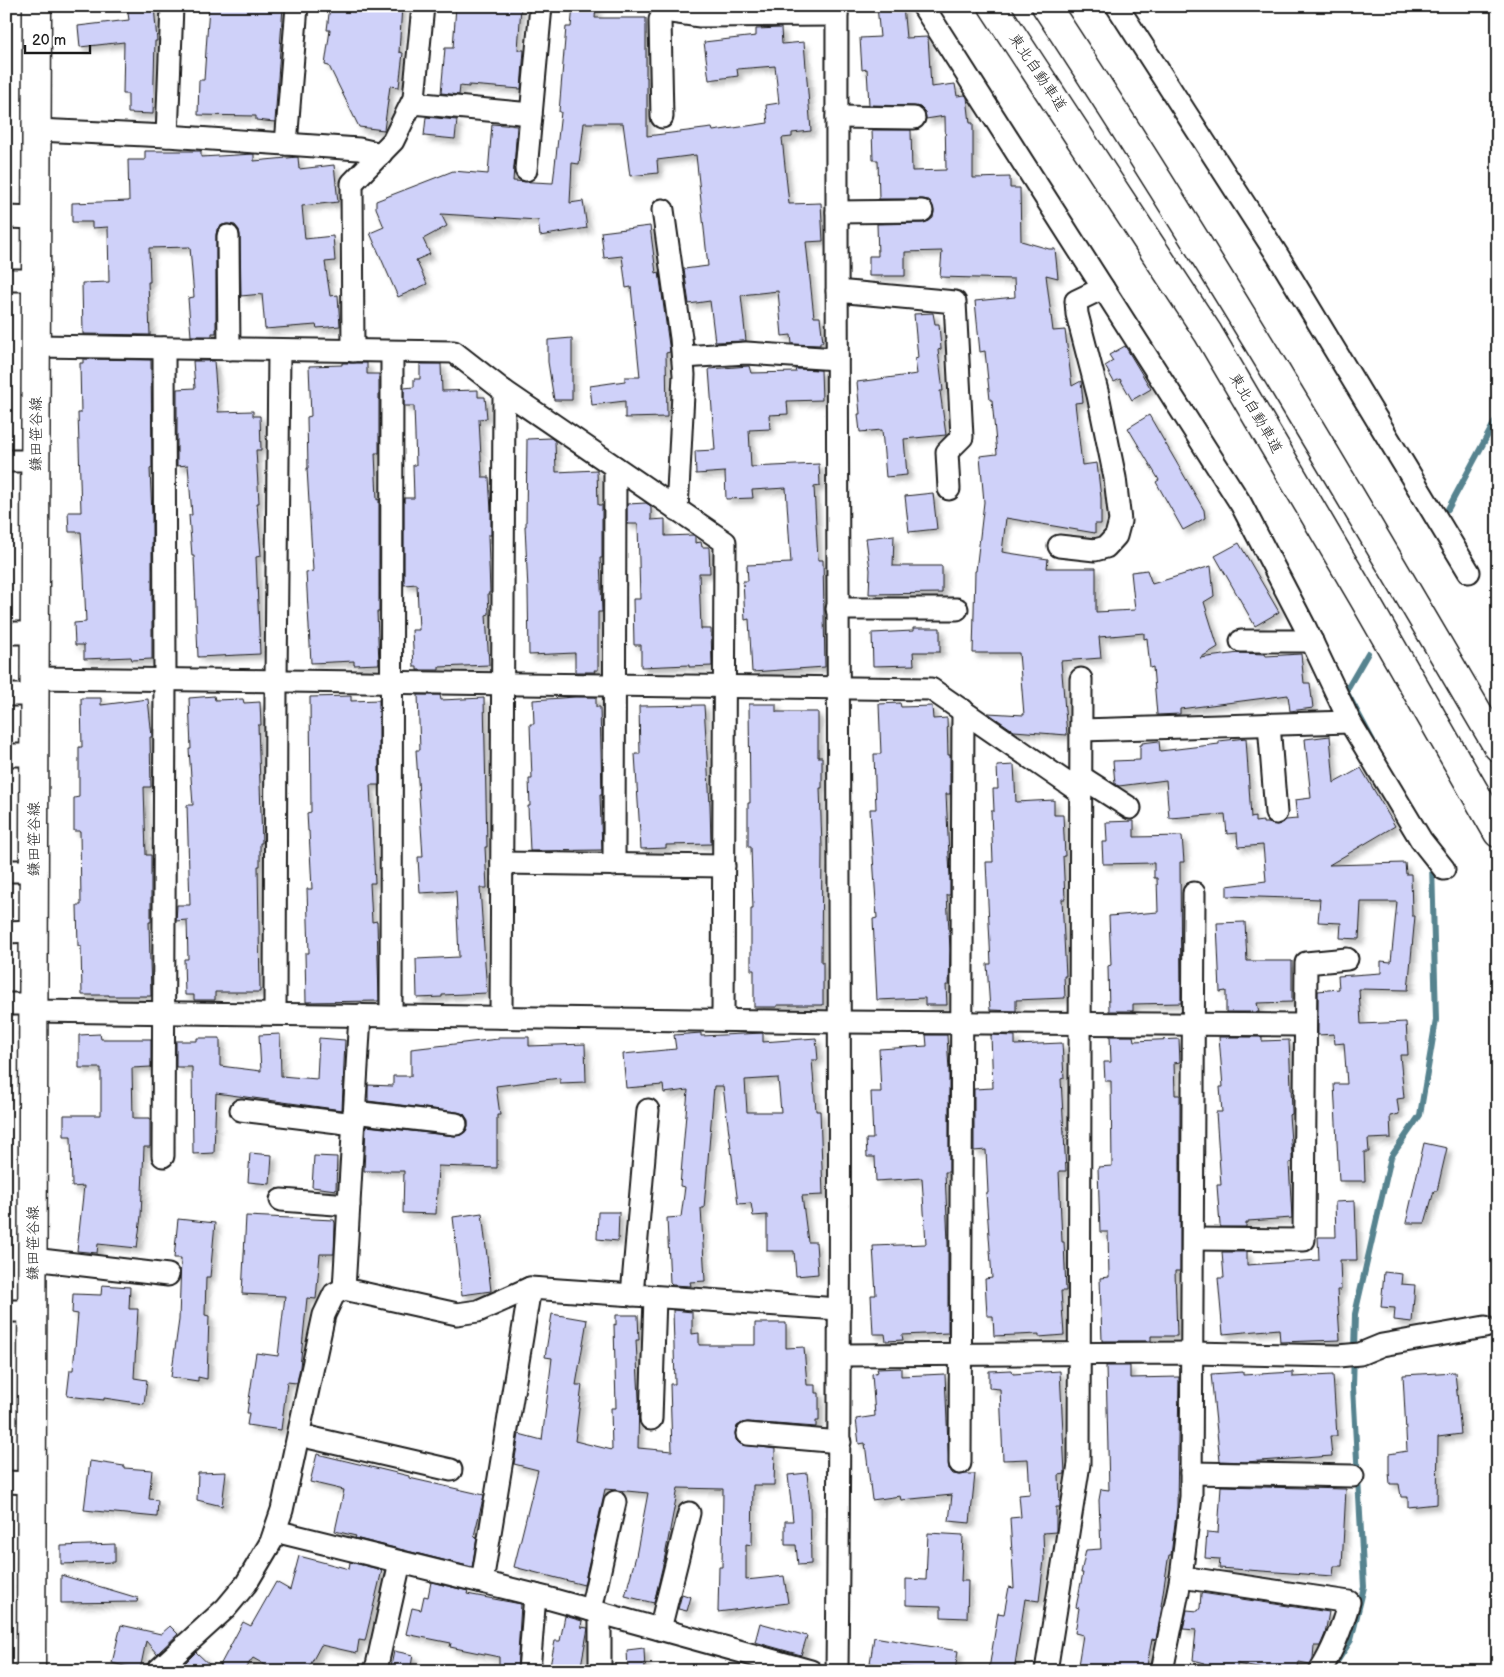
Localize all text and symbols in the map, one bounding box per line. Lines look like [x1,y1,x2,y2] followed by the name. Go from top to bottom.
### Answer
[25,22,90,54] scale bar
[1005,30,1071,115] street label: 東北自動車道
[32,31,66,50] text: 20 m
[1225,370,1286,457] street label: 東北自動車道
[27,396,46,472] street label: 鎌田笹谷線
[25,801,44,877] street label: 鎌田笹谷線
[24,1205,43,1281] street label: 鎌田笹谷線

